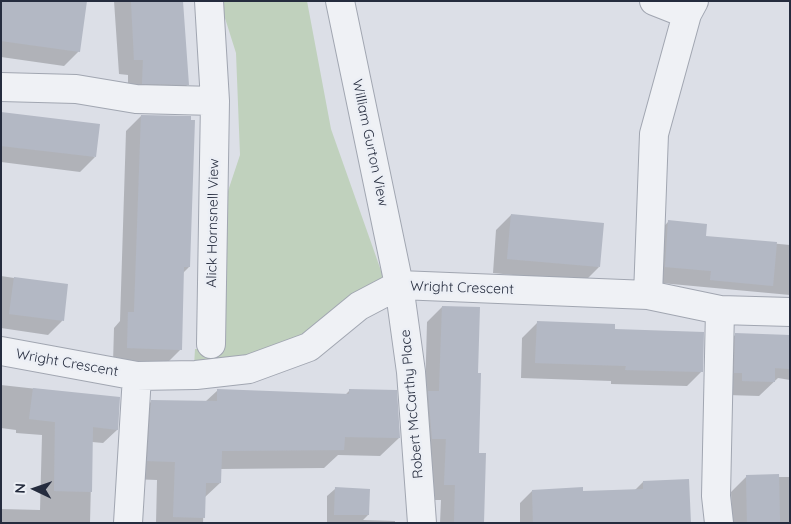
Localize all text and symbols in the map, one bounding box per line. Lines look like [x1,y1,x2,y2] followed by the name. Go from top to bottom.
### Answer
[348,78,392,208] street label: William Gurton View
[203,158,223,288] street label: Alick Hornsnell View
[410,278,514,298] street label: Wright Crescent
[397,329,427,479] street label: Robert McCarthy Place
[14,346,120,380] street label: Wright Crescent
[10,464,60,514] north arrow
[11,483,29,494] text: N

